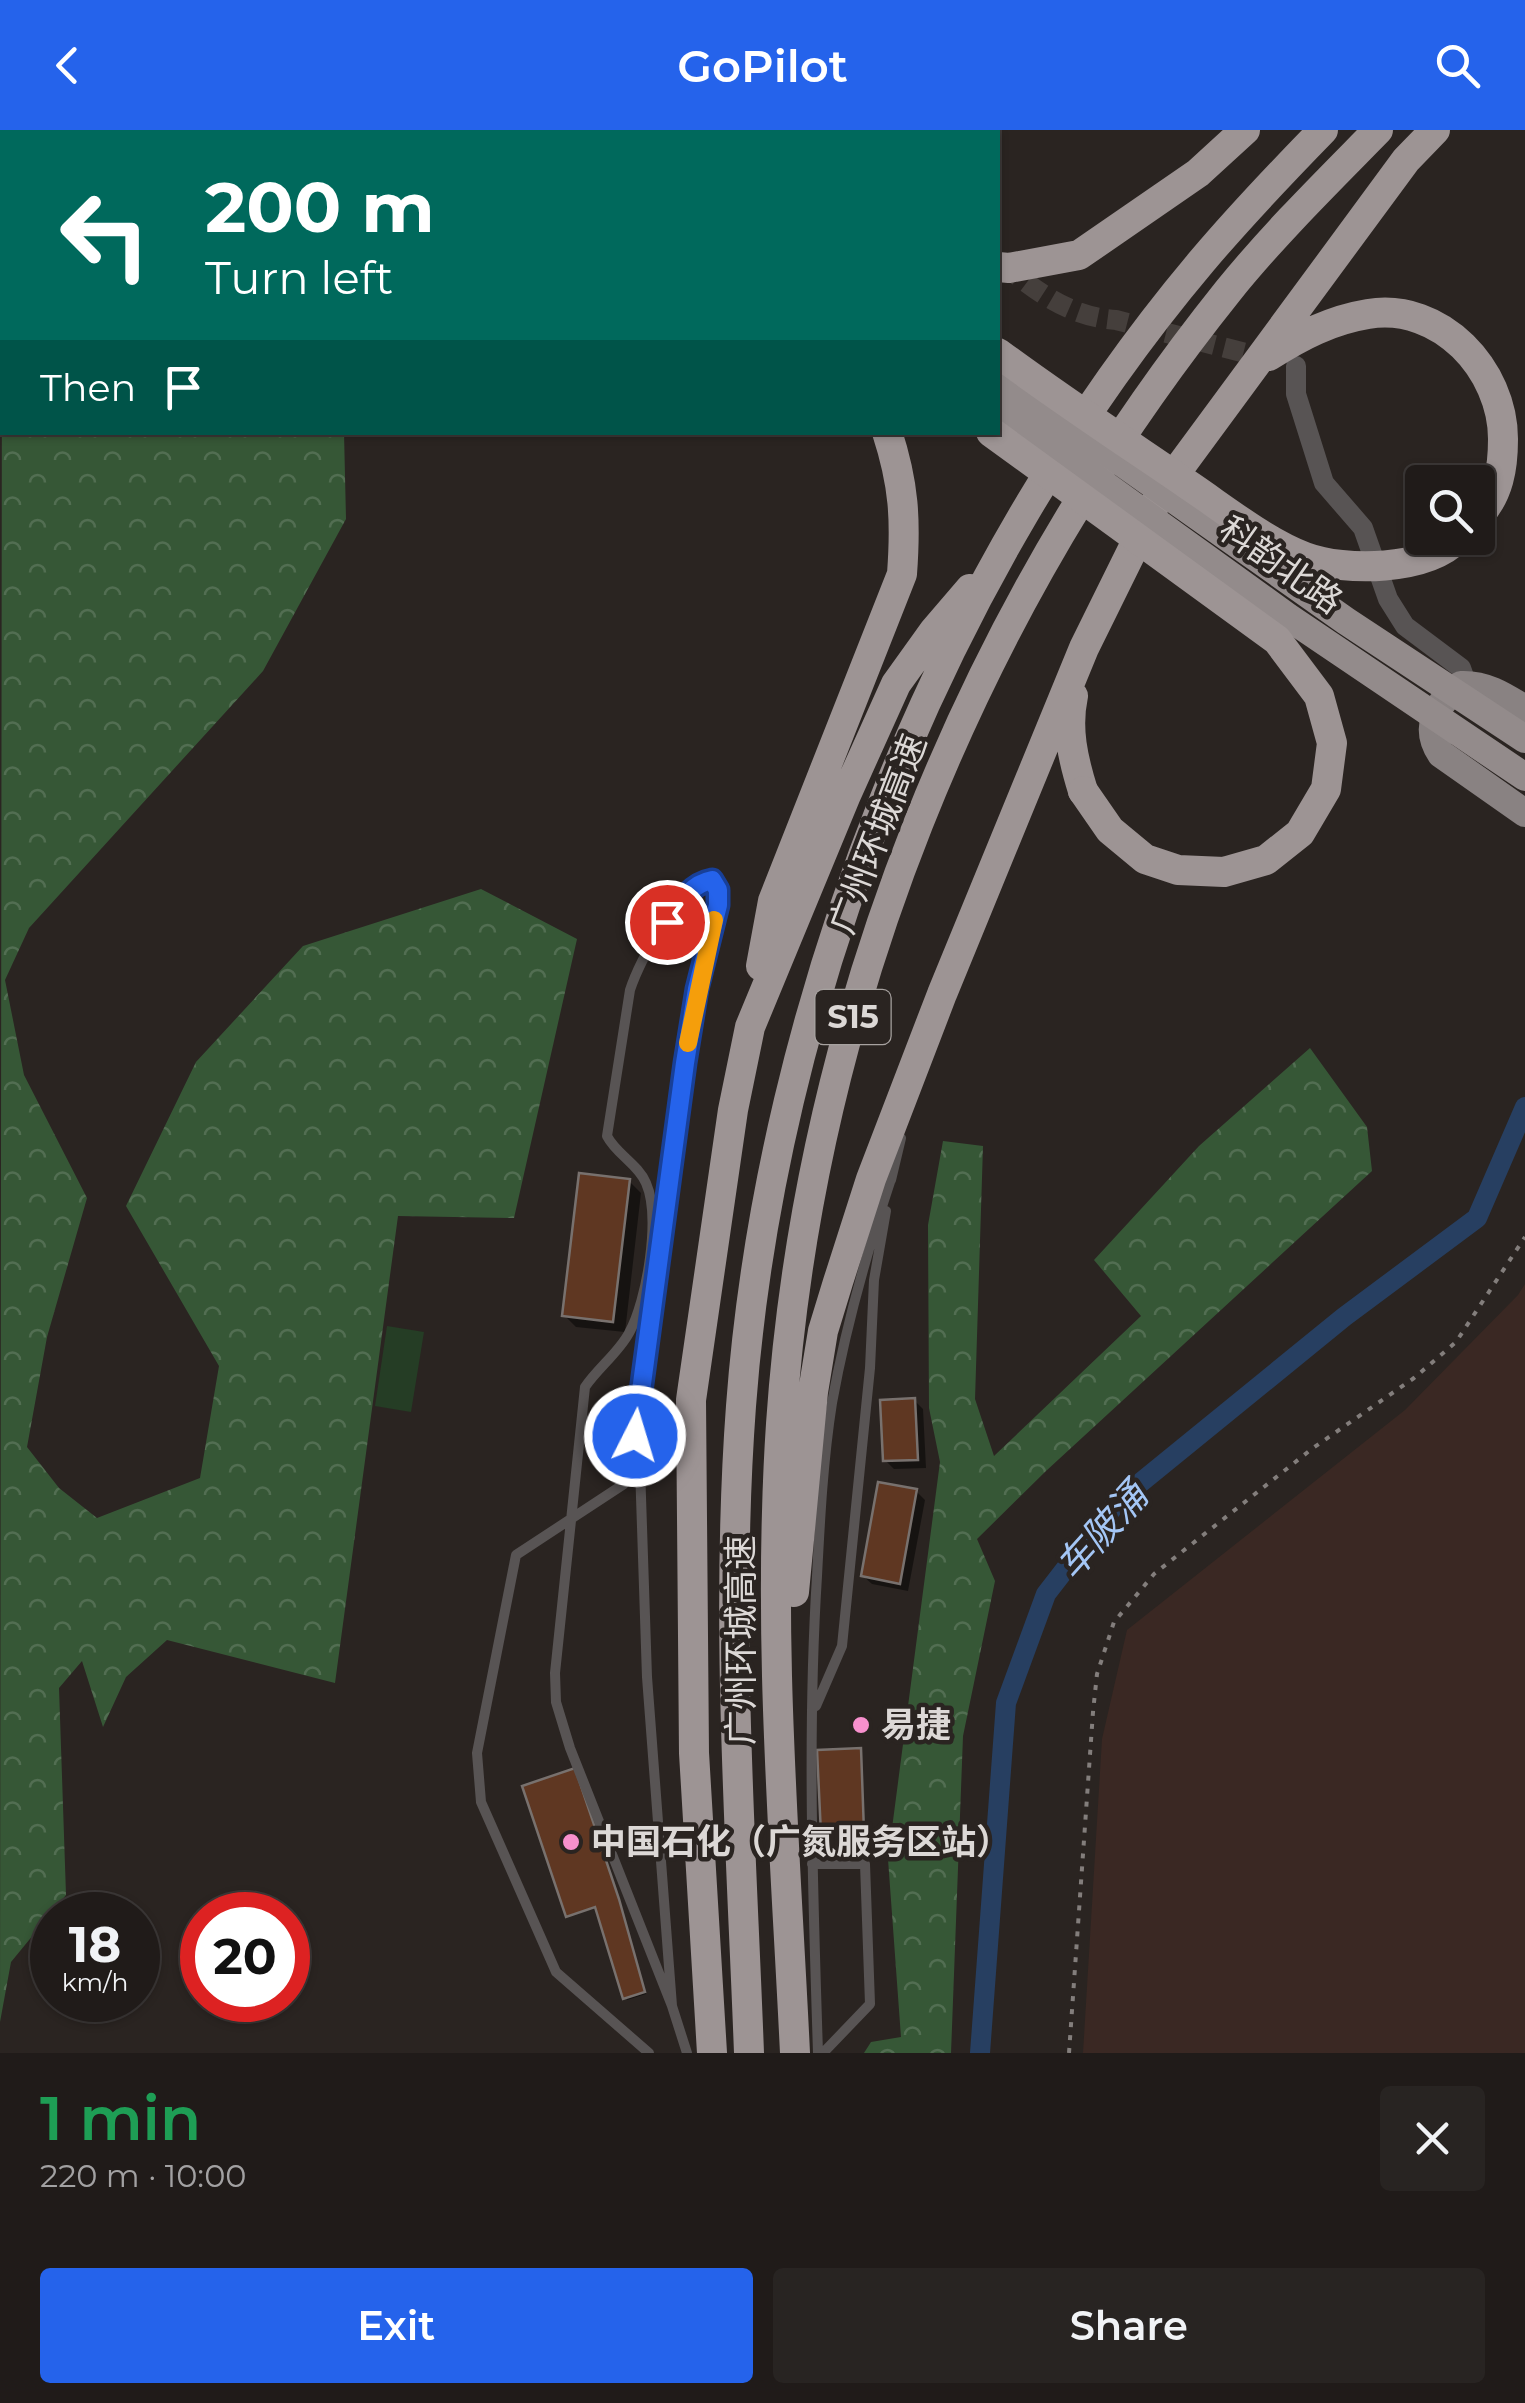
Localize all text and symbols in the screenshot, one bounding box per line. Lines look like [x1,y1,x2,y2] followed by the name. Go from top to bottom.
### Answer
[40,38,95,93] icon: back
[677,38,848,93] text: GoPilot
[1430,38,1485,93] icon: search
[205,164,435,250] text: 200 m
[40,170,170,300] icon: left
[205,250,393,305] text: Turn left
[156,360,211,415] icon: arrive
[40,364,136,411] text: Then
[1405,465,1495,555] map controls
[1405,465,1495,555] button: search
[1212,507,1351,622] street label: 科韵北路
[820,728,935,940] street label: 广州环城高速
[625,880,710,965] pin
[640,895,695,950] icon: arrive
[816,990,890,1044] road number: S15
[583,1384,687,1488] position arrow
[1046,1470,1160,1589] water label: 车陂涌
[719,1535,762,1745] street label: 广州环城高速
[881,1703,951,1746] place label: 易捷
[850,1714,872,1736] marker: 易捷
[591,1820,1011,1863] place label: 中国石化（广氮服务区站）
[560,1831,582,1853] marker: 中国石化（广氮服务区站）
[180,1892,310,2022] speed limit sign: 20
[69,1914,121,1975] text: 18
[62,1967,128,1997] text: km/h
[40,2082,201,2155] text: 1 min
[1380,2086,1485,2191] button: close
[40,2156,247,2195] text: 220 m · 10:00
[40,2268,753,2383] button: Exit
[773,2268,1485,2383] button: Share

